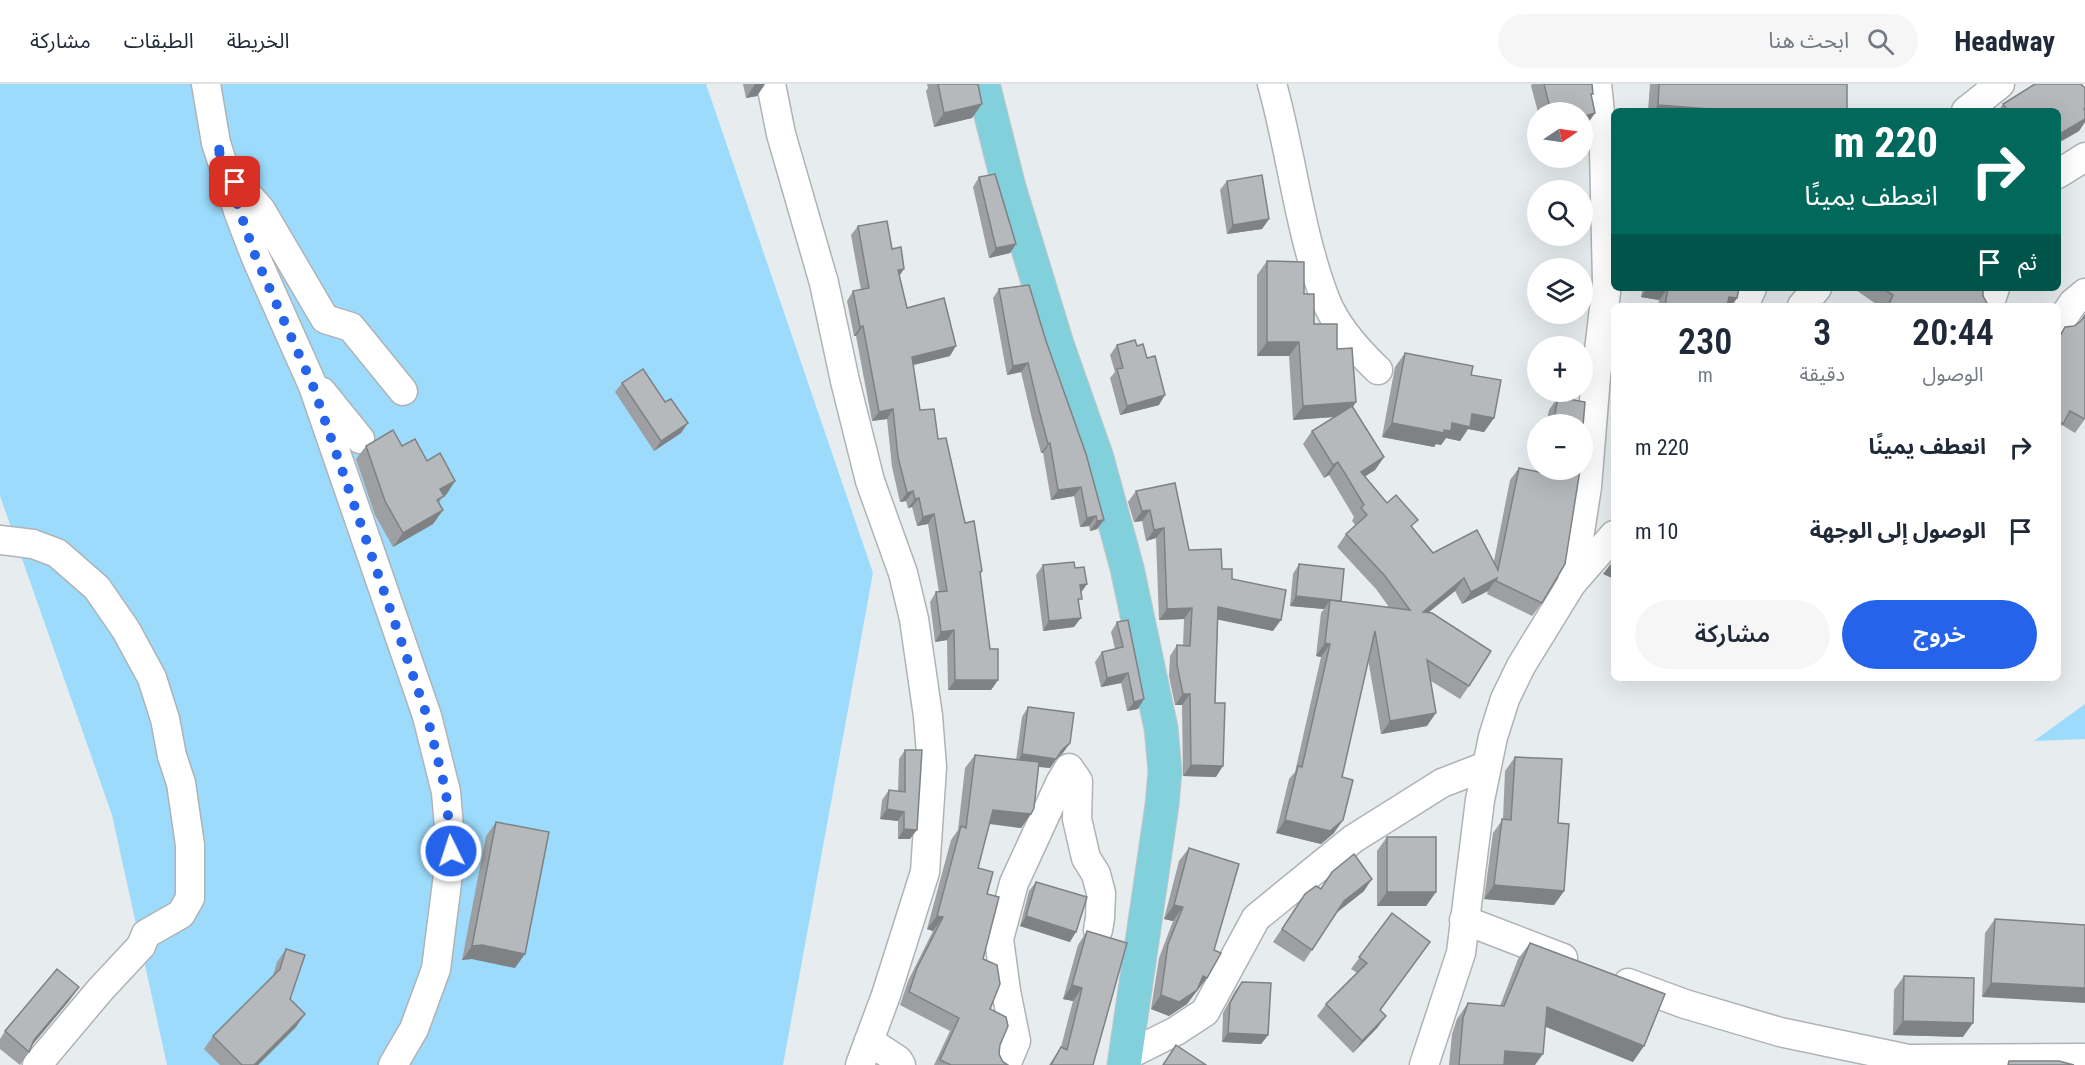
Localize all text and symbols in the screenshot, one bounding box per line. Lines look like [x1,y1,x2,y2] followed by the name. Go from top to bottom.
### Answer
[1498,14,1918,68] search box
[1864,25,1897,58] icon: search
[1954,25,2055,58] text: Headway
[1768,28,1849,53] text: ابحث هنا
[30,29,91,53] text: مشاركة
[124,29,194,53] text: الطبقات
[227,29,290,53] text: الخريطة
[1527,102,1593,168] north arrow
[1527,102,1593,480] map controls
[1833,118,1938,167] text: 220 m
[1959,132,2037,210] icon: right
[209,156,260,207] pin
[218,165,251,198] icon: arrive
[1527,180,1593,246] button: search
[1804,180,1938,212] text: انعطف يمينًا
[1973,246,2006,279] icon: arrive
[2018,250,2037,275] text: ثم
[1527,258,1593,324] button: layers
[1813,312,1831,354] text: 3
[1912,312,1994,354] text: 20:44
[1678,321,1732,363] text: 230
[1527,336,1593,402] button: +
[1799,362,1845,386] text: دقيقة
[1923,362,1983,386] text: الوصول
[1698,363,1713,387] text: m
[1527,414,1593,480] button: −
[2004,431,2037,464] icon: right
[1868,434,1986,459] text: انعطف يمينًا
[1635,435,1689,460] text: 220 m
[2004,515,2037,548] icon: arrive
[1810,518,1986,543] text: الوصول إلى الوجهة
[1635,519,1678,544] text: 10 m
[1635,600,1830,669] button: مشاركة
[1842,600,2037,669] button: خروج
[419,819,483,883] position arrow

